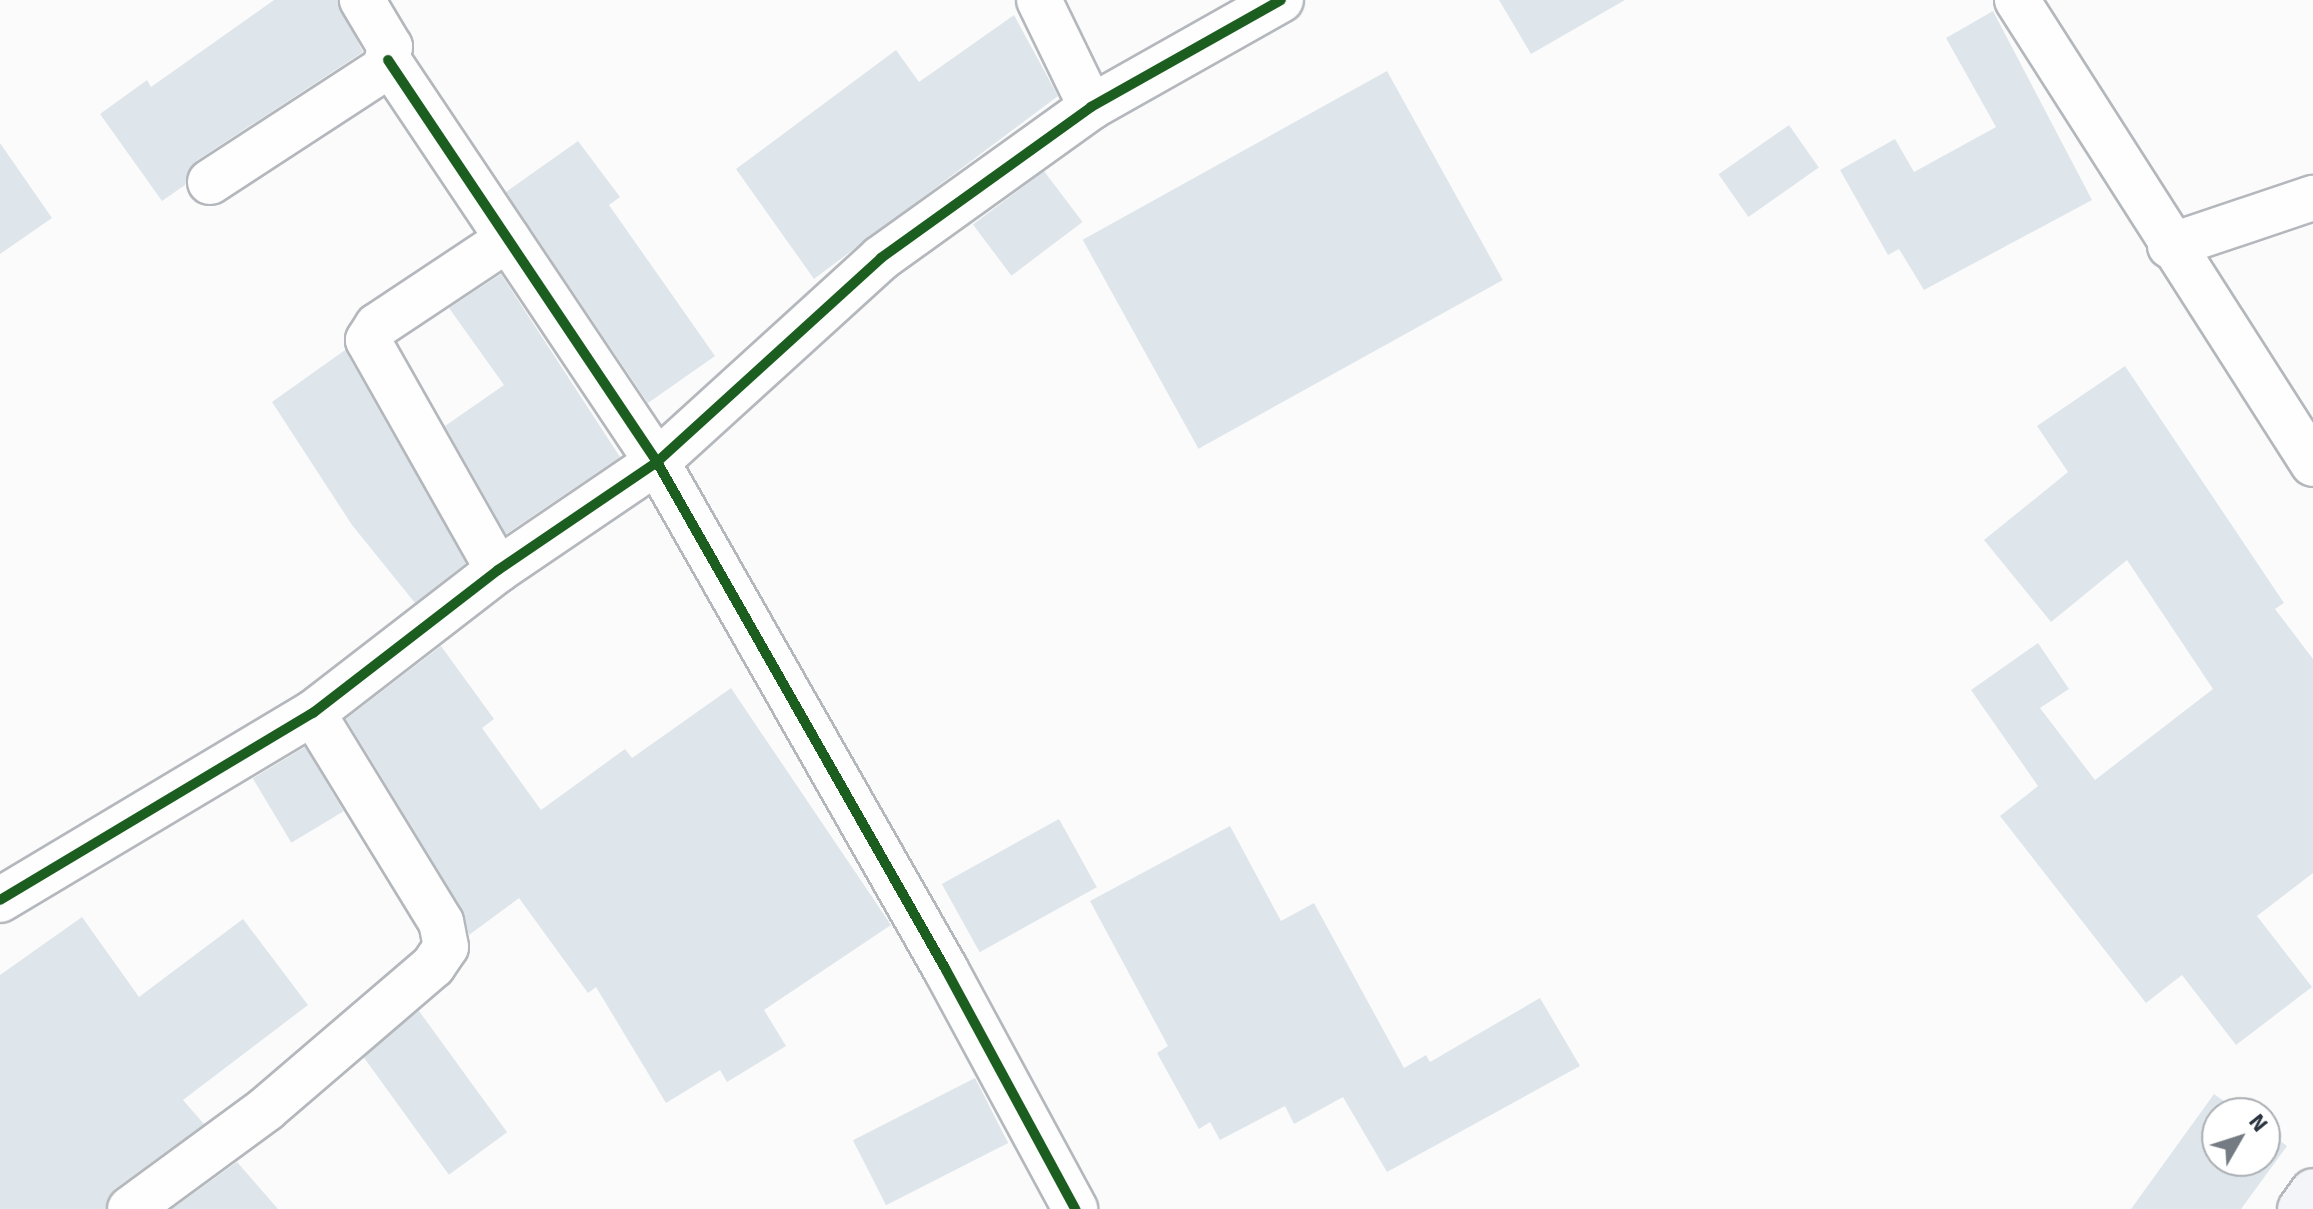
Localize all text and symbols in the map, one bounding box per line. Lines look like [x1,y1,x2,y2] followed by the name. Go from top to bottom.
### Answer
[2201,1097,2281,1177] north arrow
[2243,1108,2274,1137] text: N

